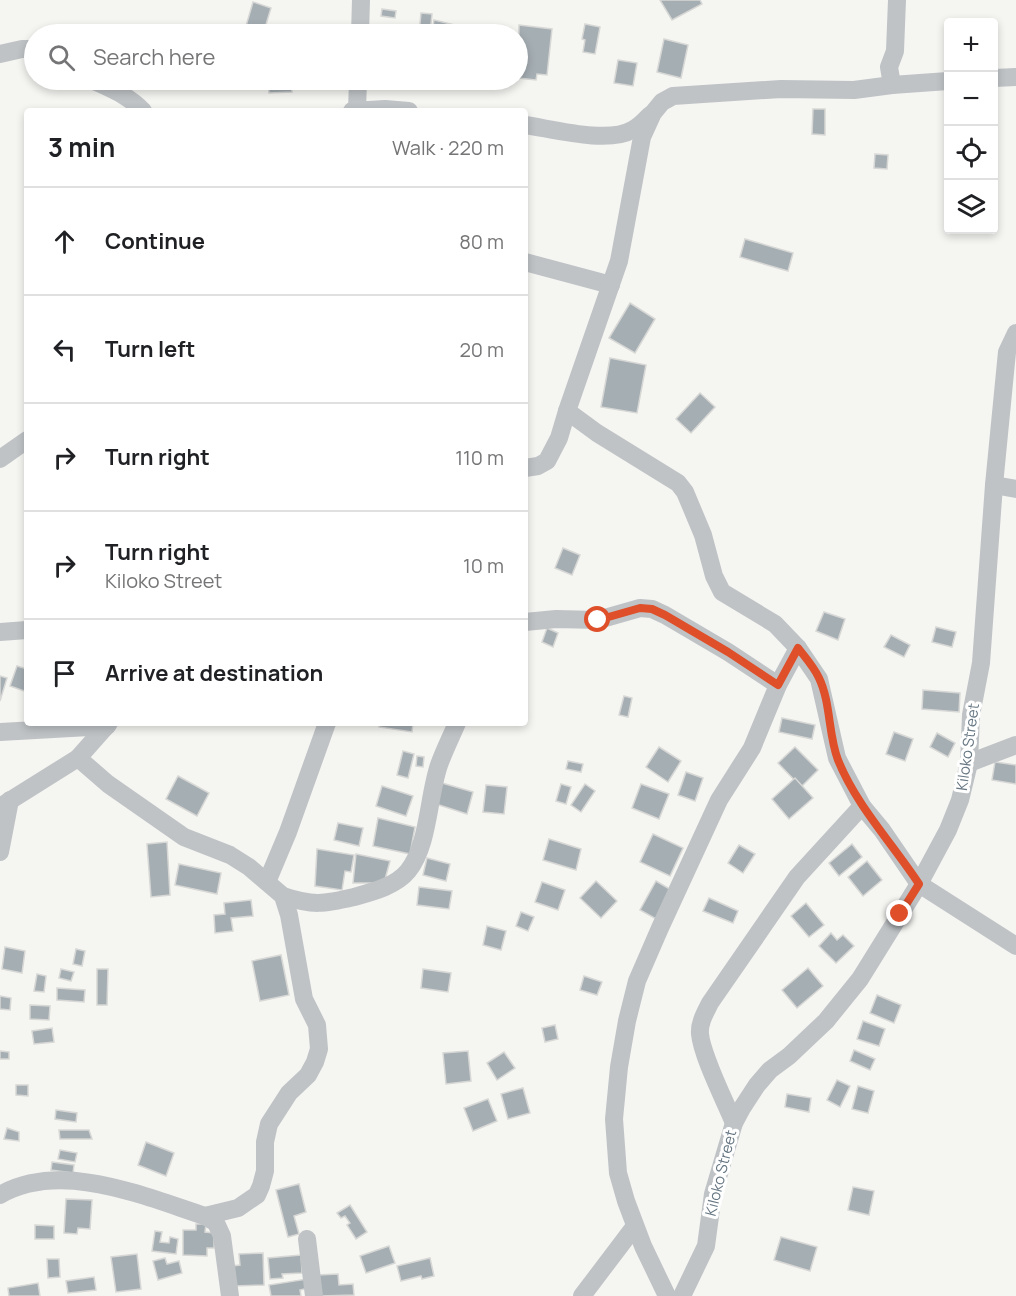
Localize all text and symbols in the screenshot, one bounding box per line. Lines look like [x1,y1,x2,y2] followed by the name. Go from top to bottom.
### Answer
[944,18,998,234] map controls
[944,18,998,72] button: +
[24,24,528,90] search box
[45,41,78,74] icon: search
[93,42,215,72] text: Search here
[944,72,998,126] button: −
[944,126,998,180] button: locate
[48,129,115,165] text: 3 min
[392,134,504,161] text: Walk · 220 m
[944,180,998,234] button: layers
[48,225,81,258] icon: ahead
[105,226,205,256] text: Continue
[459,228,504,255] text: 80 m
[48,333,81,366] icon: left
[105,334,195,364] text: Turn left
[459,336,504,363] text: 20 m
[48,441,81,474] icon: right
[105,442,210,472] text: Turn right
[455,444,504,471] text: 110 m
[105,537,210,567] text: Turn right
[48,549,81,582] icon: right
[463,552,504,579] text: 10 m
[105,567,222,594] text: Kiloko Street
[584,606,610,632] route start
[48,657,81,690] icon: arrive
[105,658,323,688] text: Arrive at destination
[951,702,984,792] street label: Kiloko Street
[886,900,912,926] route end
[700,1128,741,1218] street label: Kiloko Street

